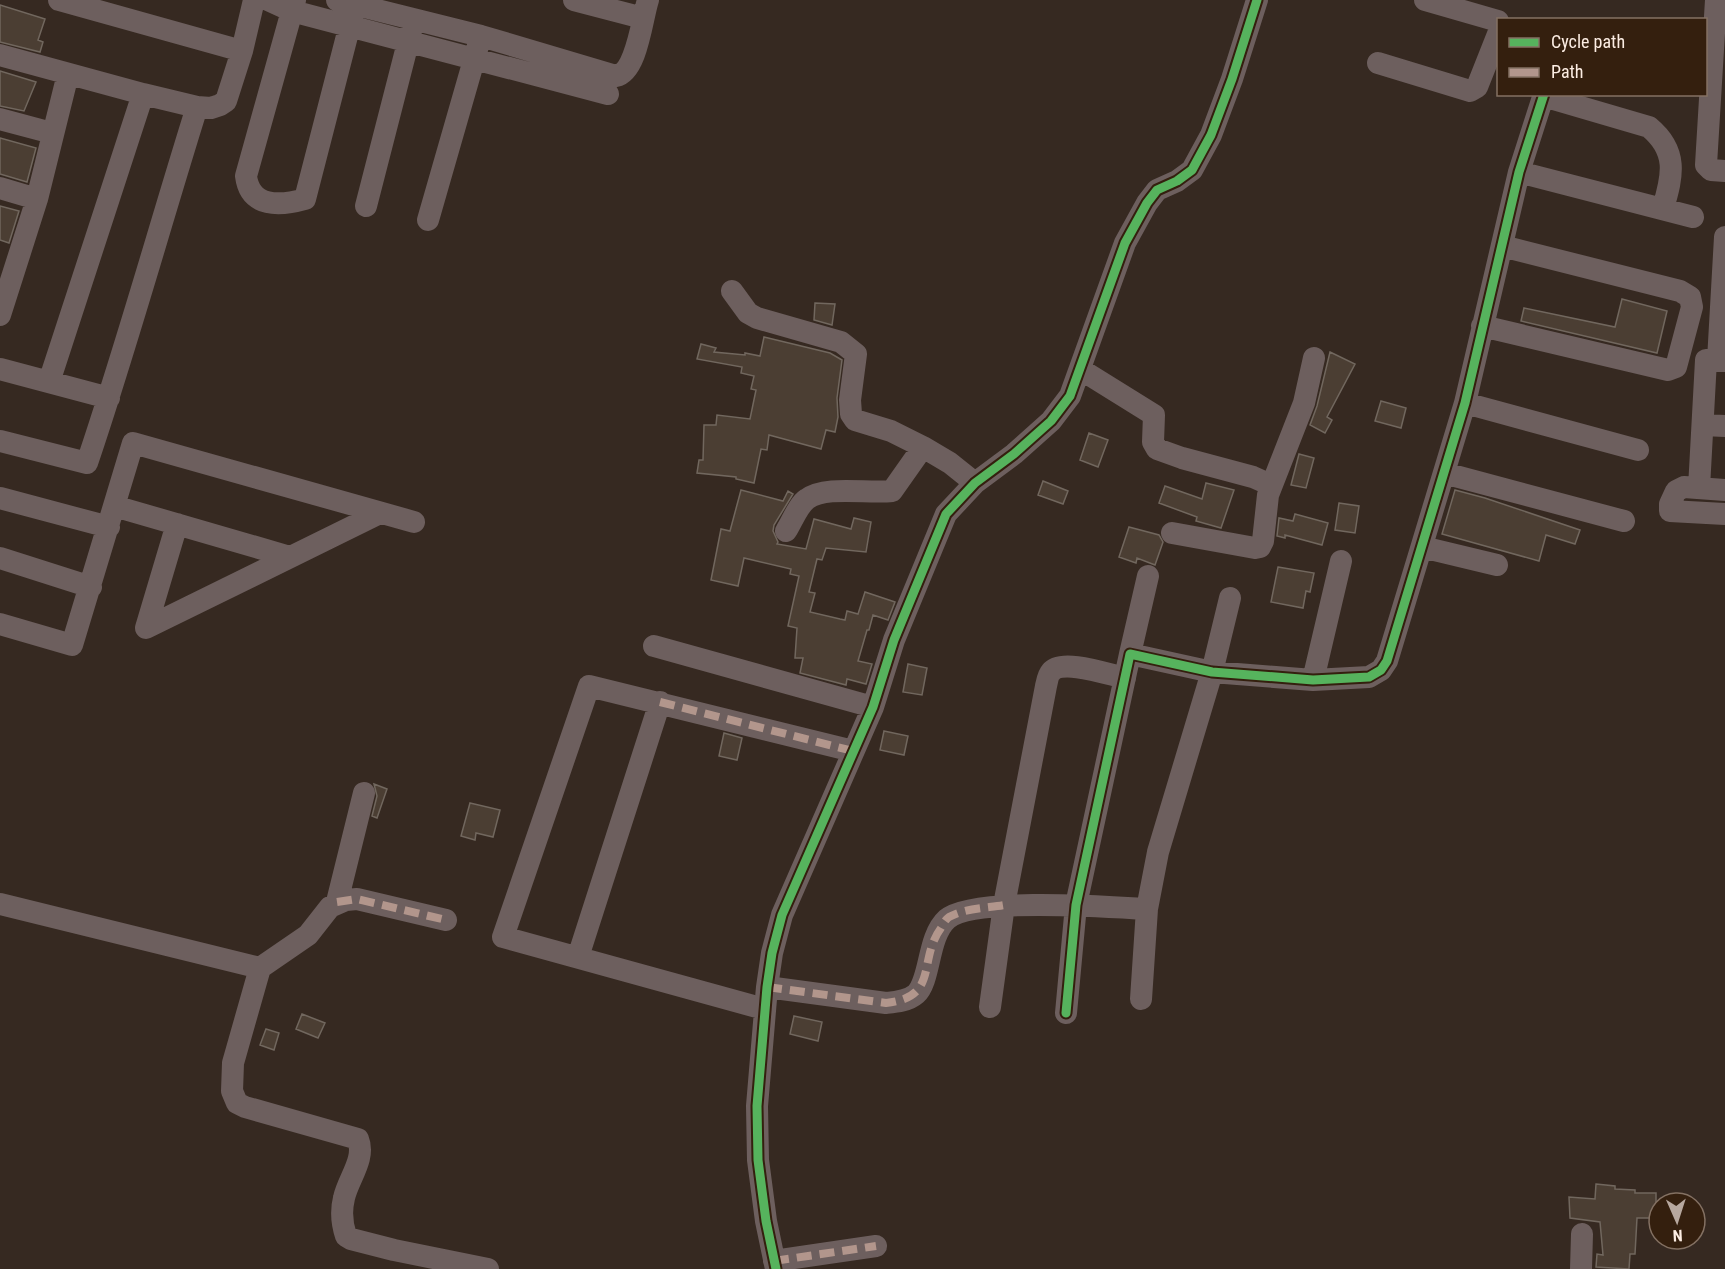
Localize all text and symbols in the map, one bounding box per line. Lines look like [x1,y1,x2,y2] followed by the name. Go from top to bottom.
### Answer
[1497,18,1707,96] legend
[1551,31,1625,52] text: Cycle path
[1551,61,1584,82] text: Path
[1647,1191,1707,1251] north arrow
[1672,1226,1683,1245] text: N

